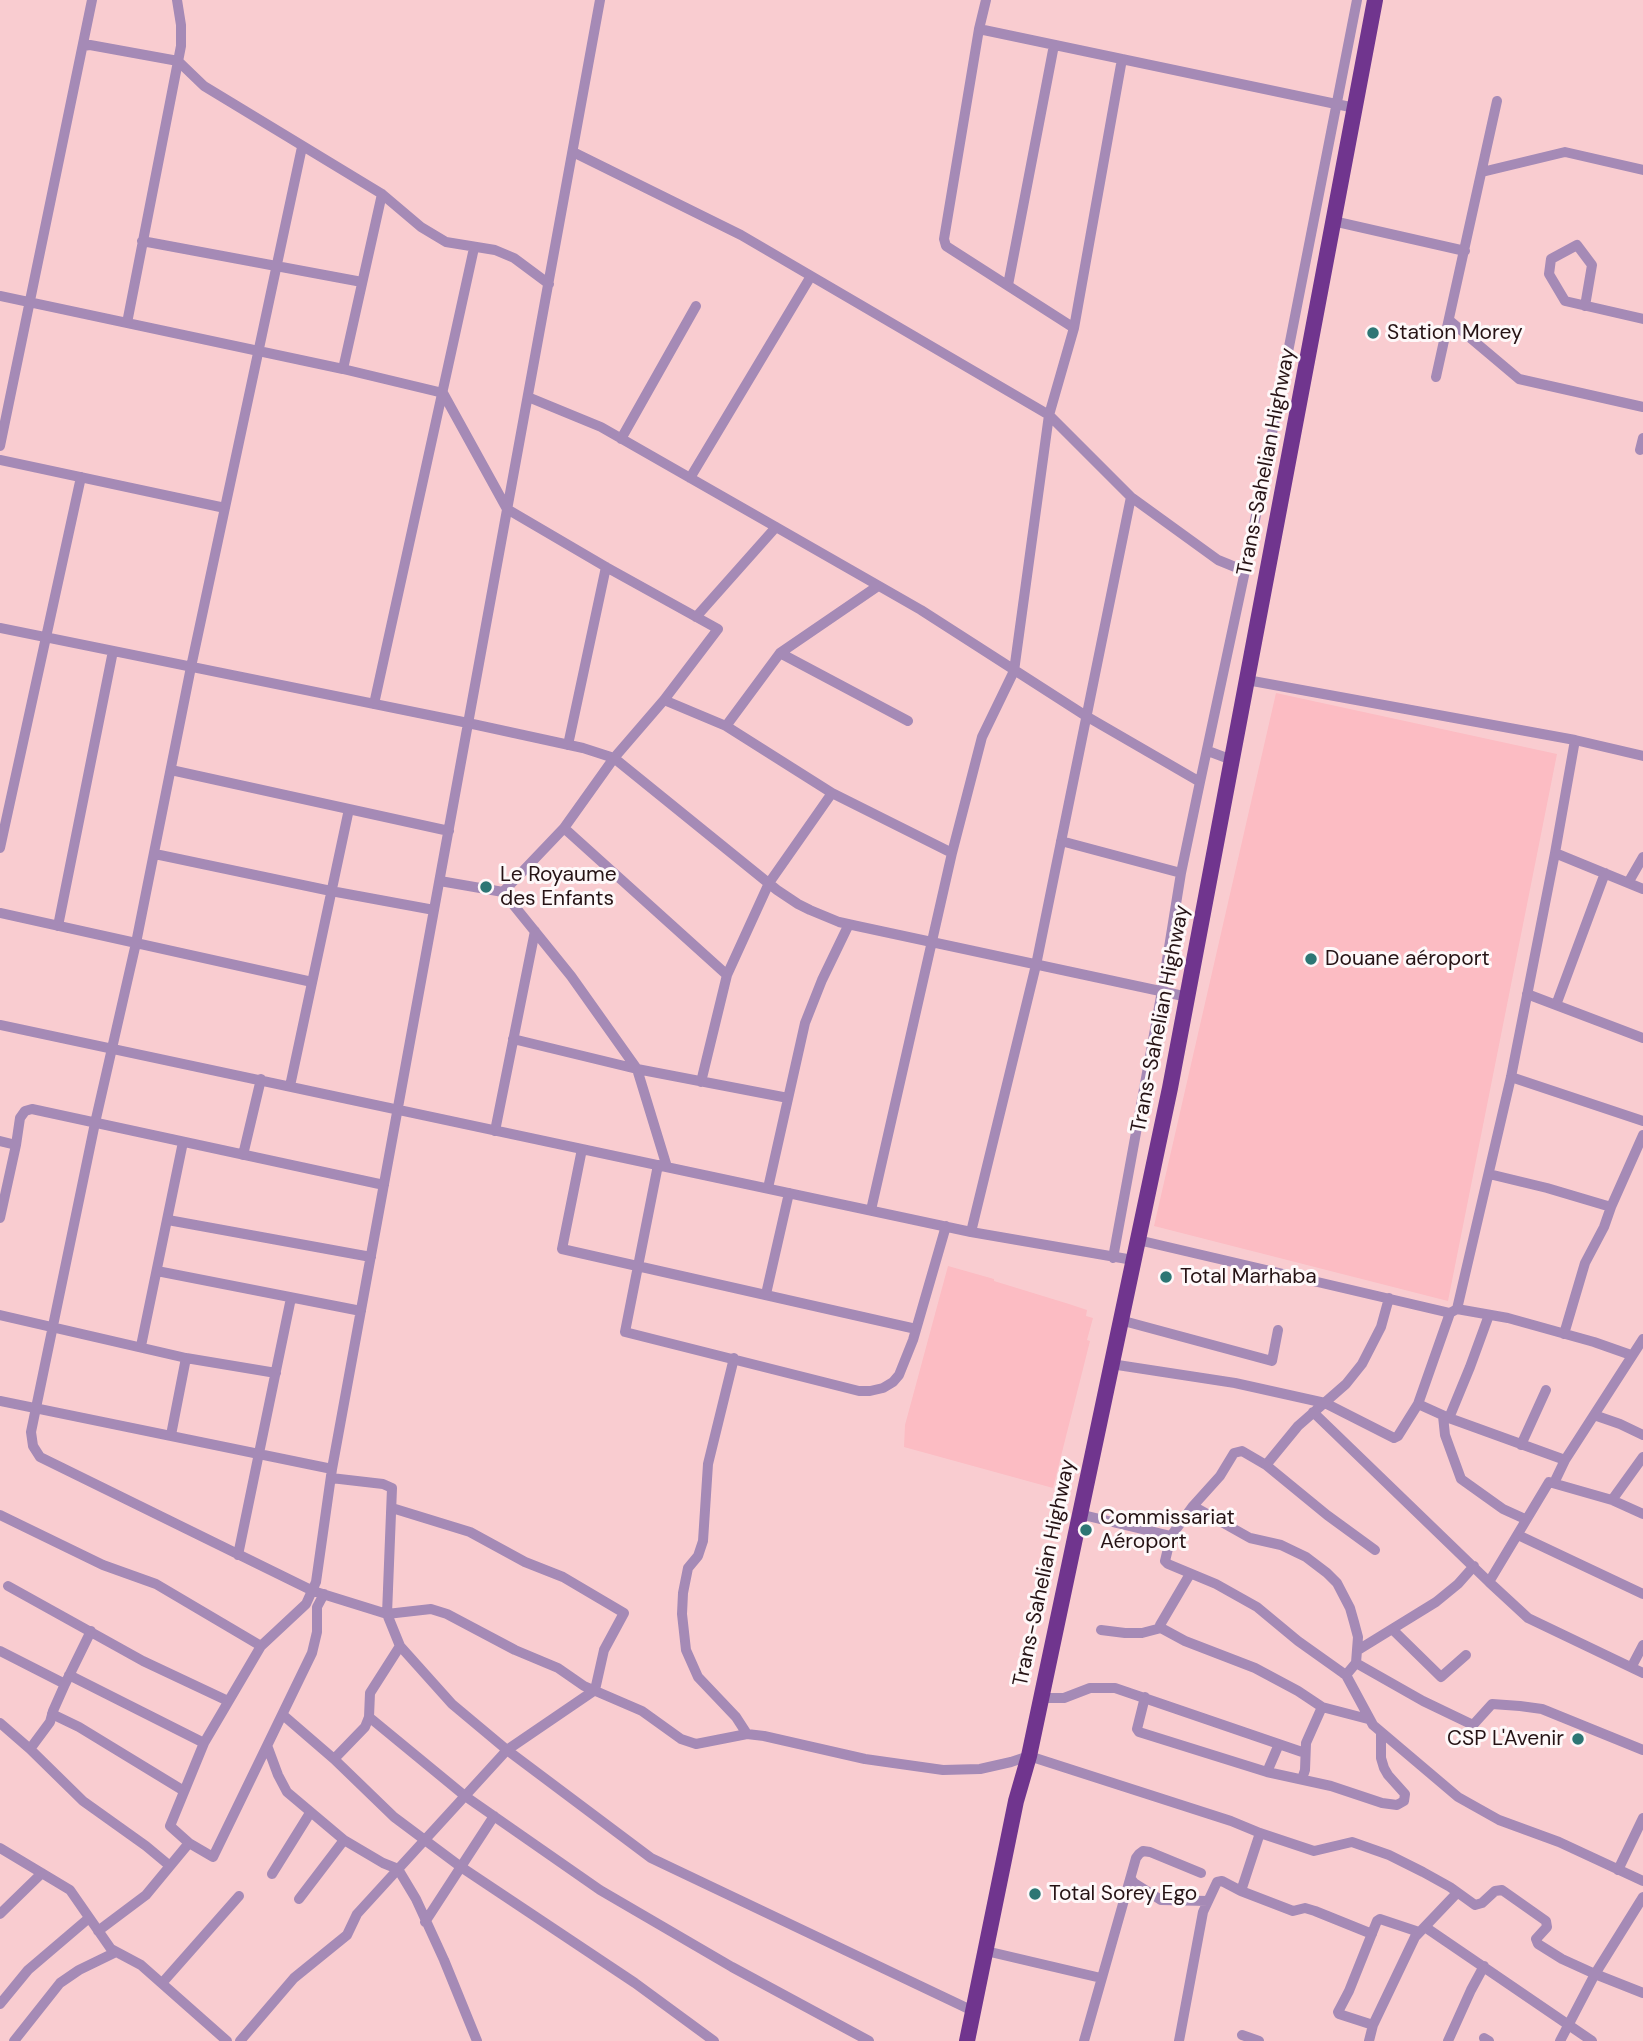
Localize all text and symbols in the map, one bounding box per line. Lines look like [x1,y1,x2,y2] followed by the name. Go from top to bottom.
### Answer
[1387,320,1523,346] place label: Station Morey
[1365,325,1381,341] marker: Station Morey
[1233,346,1301,578] street label: Trans-Sahelian Highway
[500,862,617,912] place label: Le Royaume des Enfants
[478,879,494,895] marker: Le Royaume des Enfants
[1127,903,1195,1135] street label: Trans-Sahelian Highway
[1325,946,1490,972] place label: Douane aéroport
[1303,951,1319,967] marker: Douane aéroport
[1180,1264,1317,1290] place label: Total Marhaba
[1158,1269,1174,1285] marker: Total Marhaba
[1009,1457,1081,1689] street label: Trans-Sahelian Highway
[1100,1505,1235,1555] place label: Commissariat Aéroport
[1078,1522,1094,1538] marker: Commissariat Aéroport
[1447,1726,1564,1752] place label: CSP L'Avenir
[1570,1731,1586,1747] marker: CSP L'Avenir
[1049,1881,1197,1907] place label: Total Sorey Ego
[1027,1886,1043,1902] marker: Total Sorey Ego

